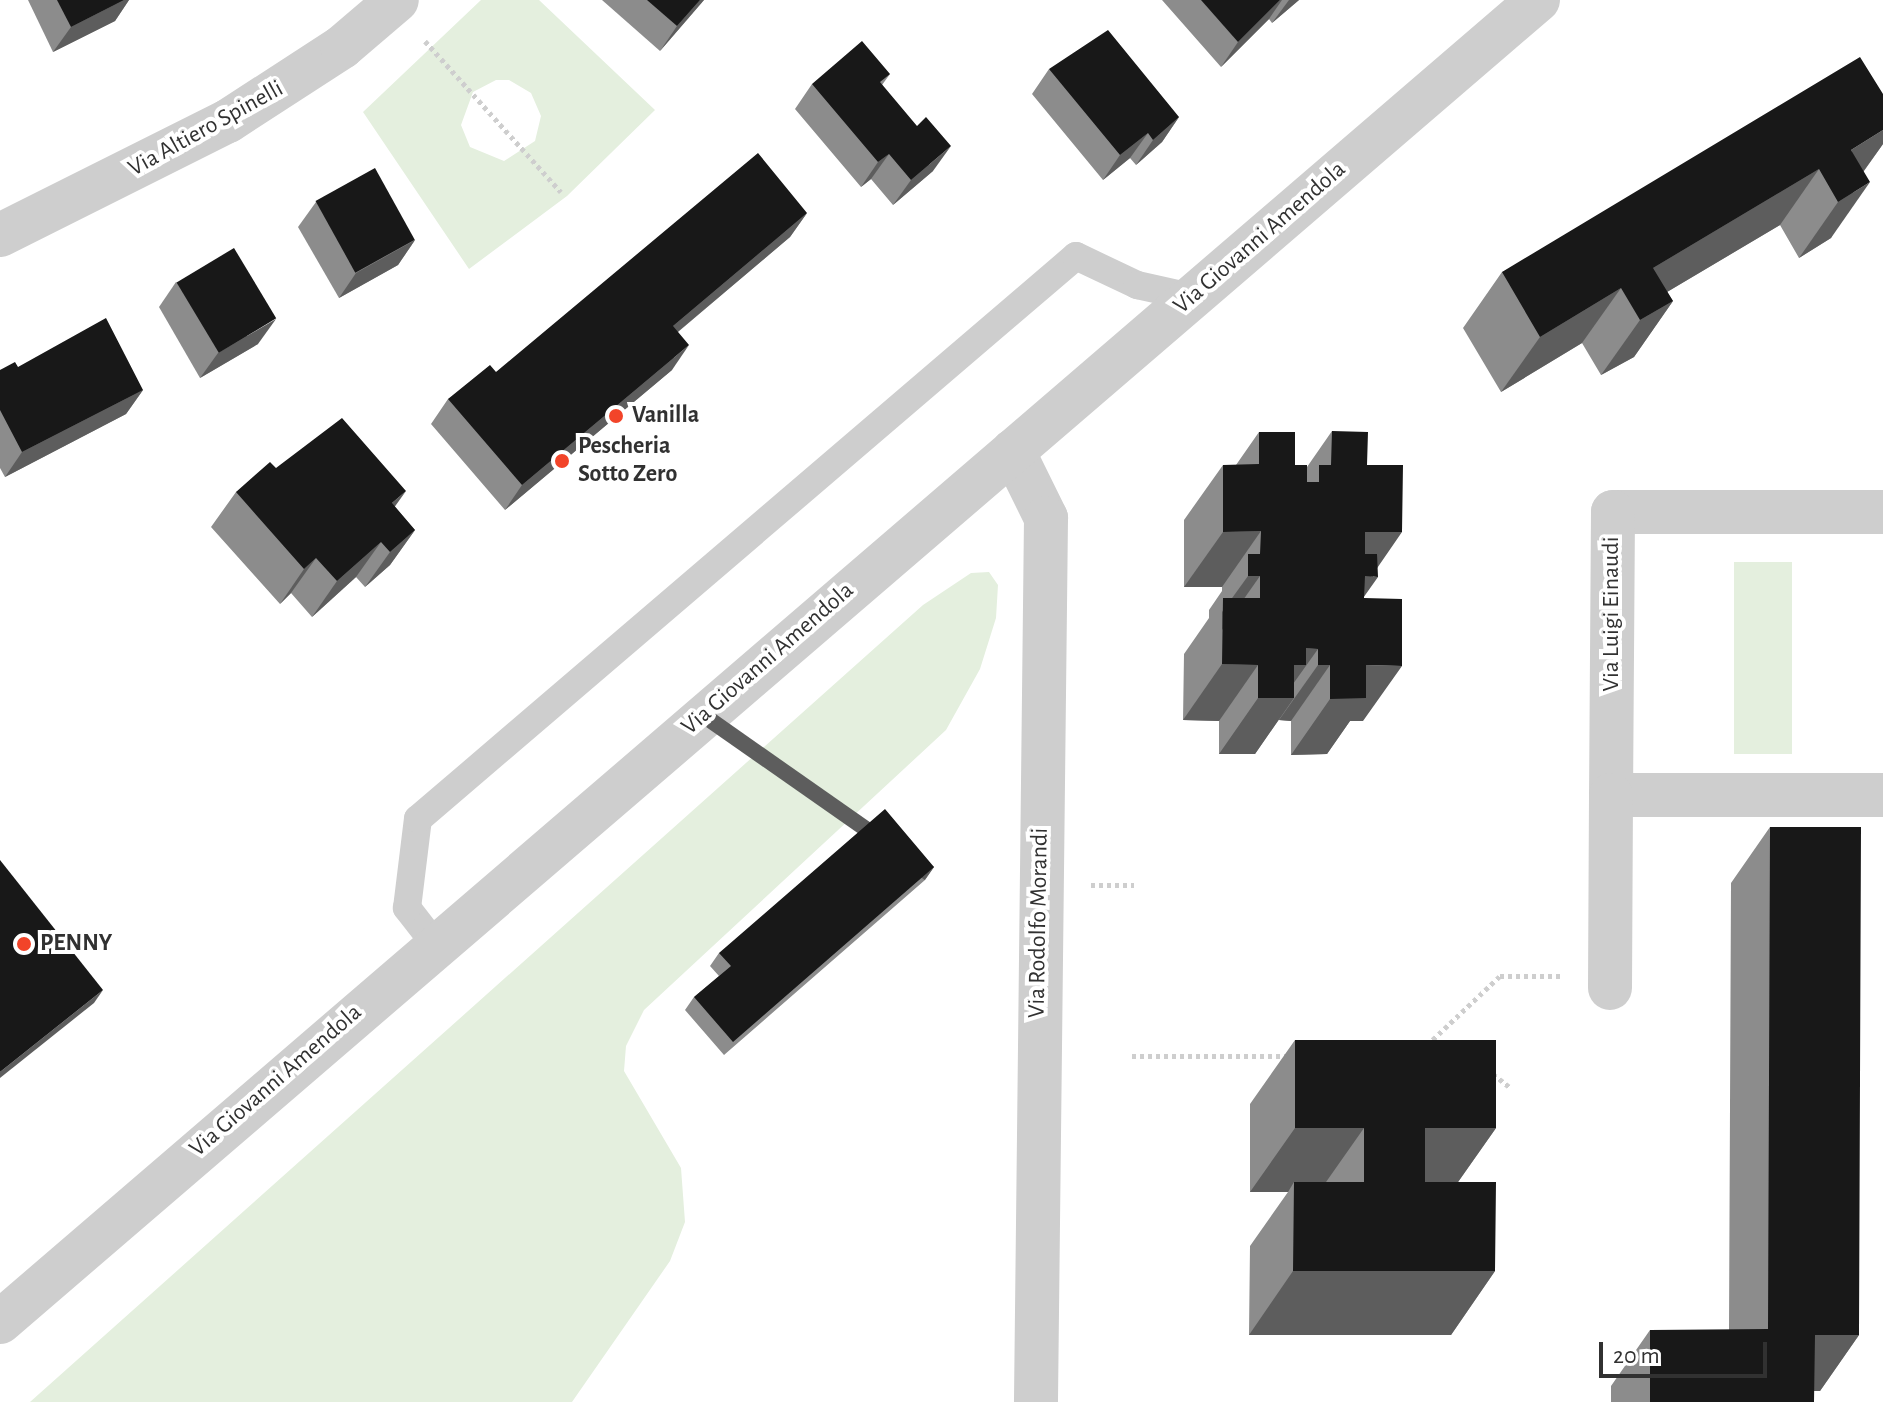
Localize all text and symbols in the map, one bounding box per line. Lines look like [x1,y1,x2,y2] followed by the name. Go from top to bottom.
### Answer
[124,75,288,183] street label: Via Altiero Spinelli
[1168,155,1352,321] street label: Via Giovanni Amendola
[632,402,699,430] place label: Vanilla
[607,407,625,425] marker: Vanilla
[578,433,677,489] place label: Pescheria Sotto Zero
[553,452,571,470] marker: Pescheria Sotto Zero
[1598,536,1626,692] street label: Via Luigi Einaudi
[676,576,860,742] street label: Via Giovanni Amendola
[1023,828,1055,1018] street label: Via Rodolfo Morandi
[40,930,112,958] place label: PENNY
[15,935,33,953] marker: PENNY
[184,998,368,1164] street label: Via Giovanni Amendola
[1603,1326,1771,1376] scale bar
[1613,1344,1660,1368] text: 20 m

